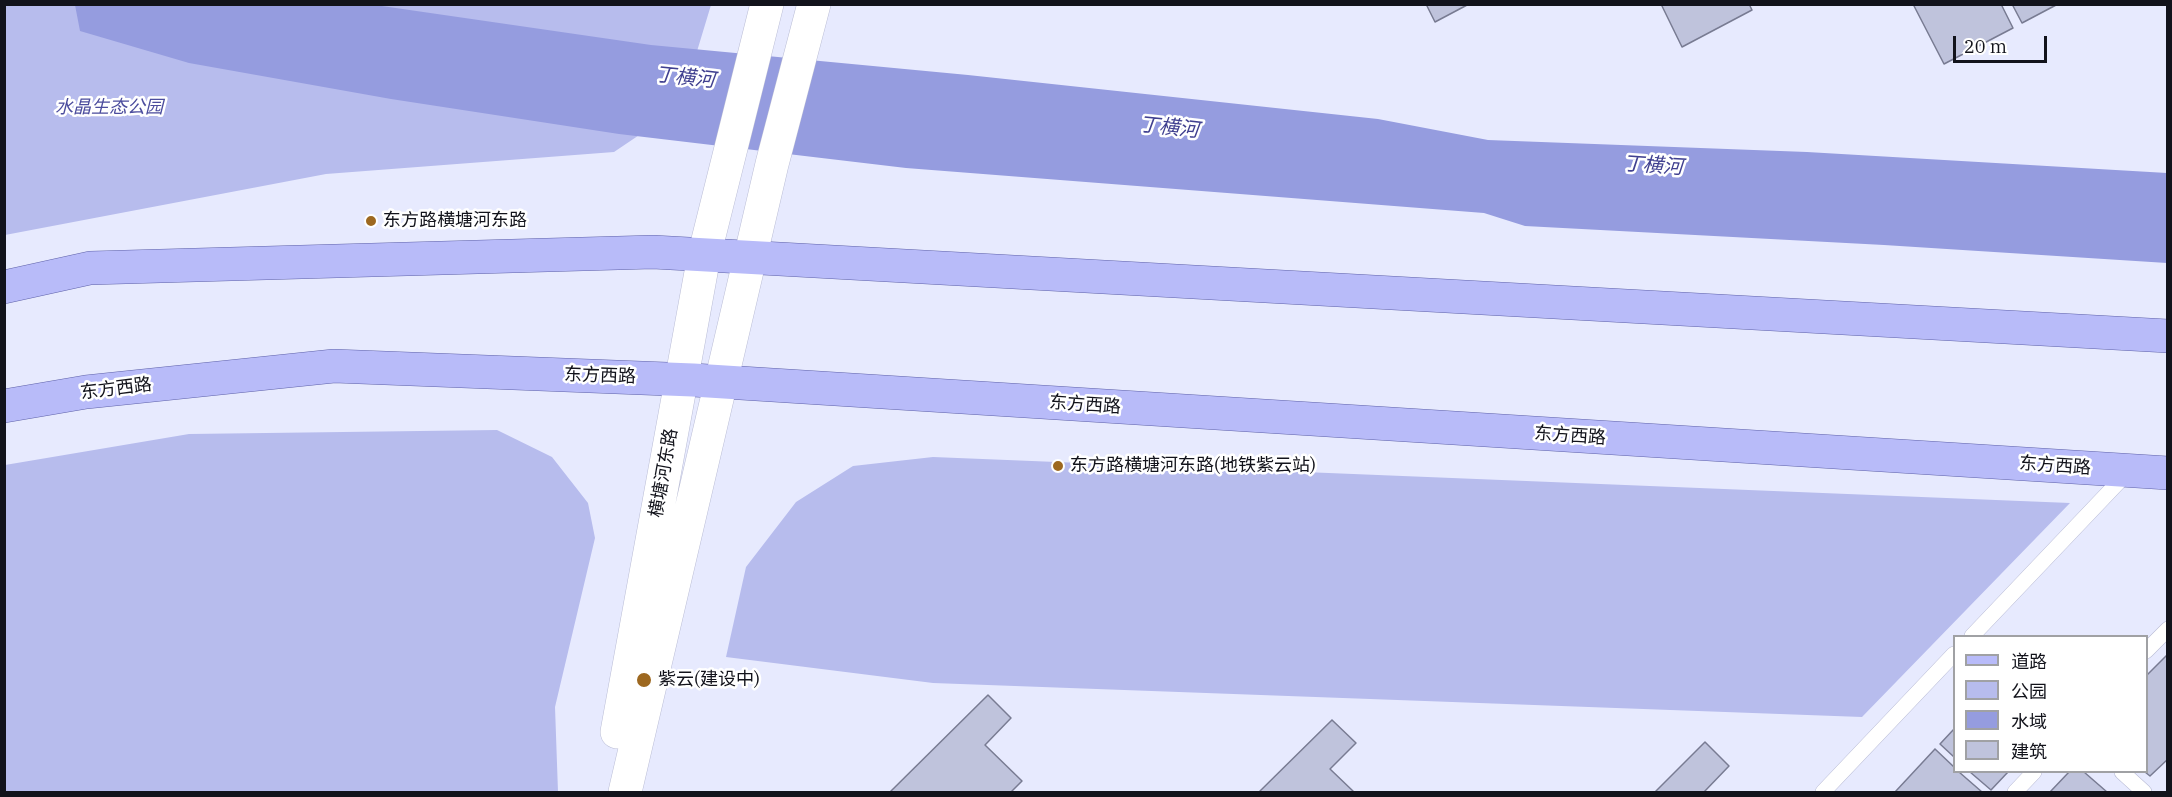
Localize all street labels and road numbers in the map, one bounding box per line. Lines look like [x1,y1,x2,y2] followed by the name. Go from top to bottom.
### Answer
[564,364,636,388] street label: 东方西路
[79,374,153,404] street label: 东方西路
[1048,392,1122,418] street label: 东方西路
[1533,423,1607,449] street label: 东方西路
[646,427,682,519] street label: 横塘河东路
[2018,453,2092,479] street label: 东方西路

